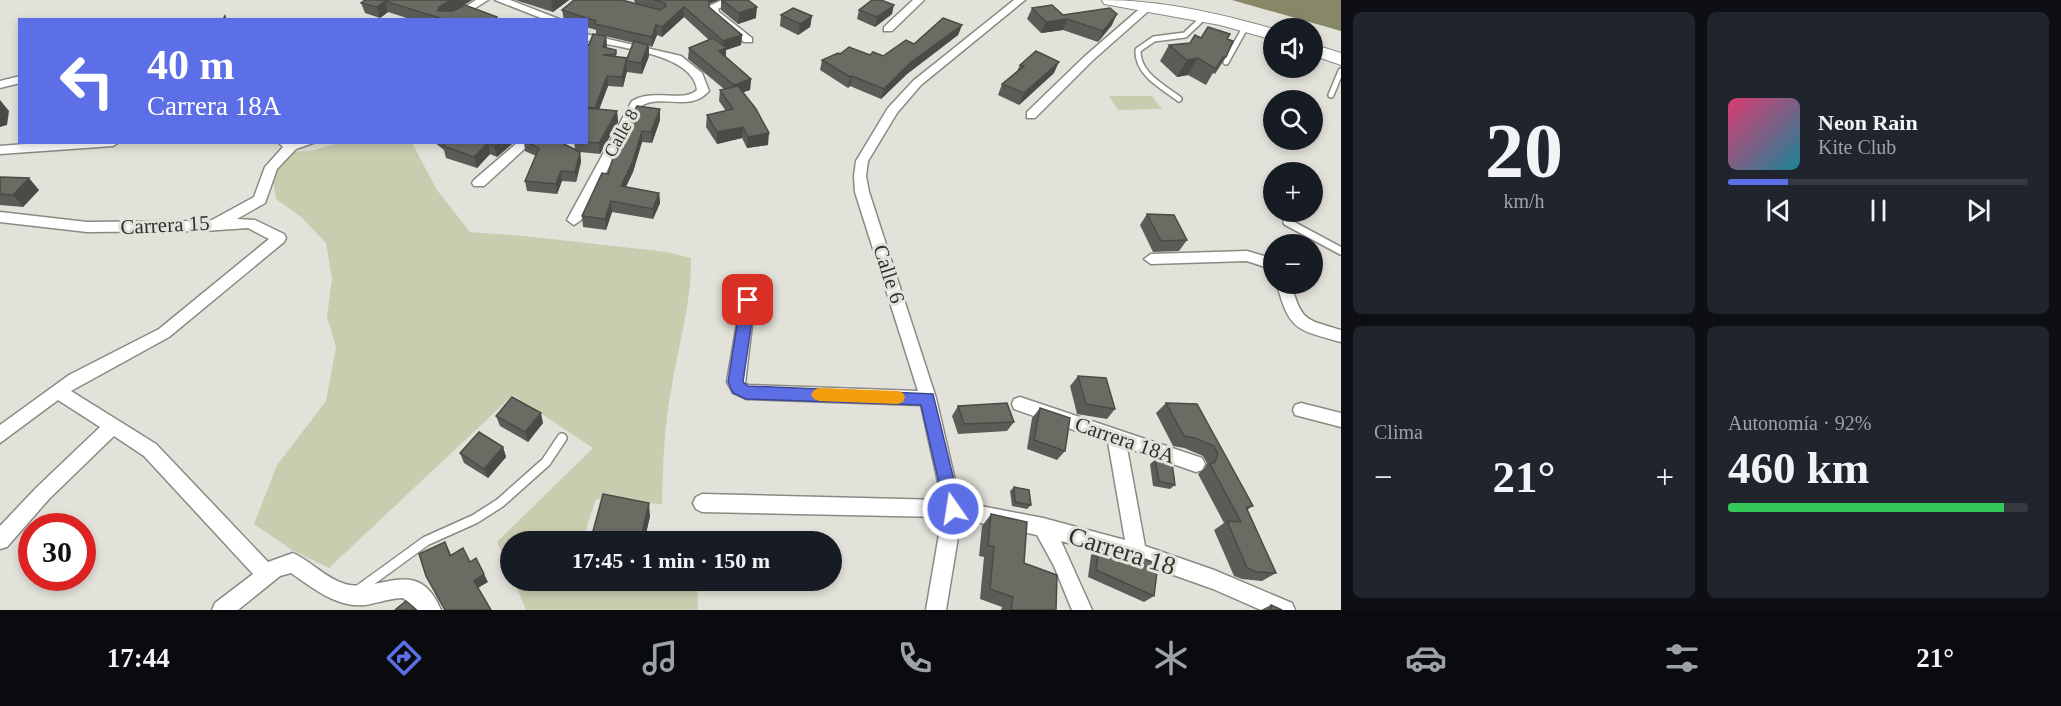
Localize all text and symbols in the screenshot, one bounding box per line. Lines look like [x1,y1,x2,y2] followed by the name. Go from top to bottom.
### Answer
[1263,18,1323,294] map controls
[1263,18,1323,78] button: sound
[48,42,126,120] icon: left
[147,42,235,88] text: 40 m
[1263,90,1323,150] button: search
[147,91,281,121] text: Carrera 18A
[600,106,642,160] street label: Calle 8
[1485,107,1563,194] text: 20
[1818,110,1918,135] text: Neon Rain
[1818,136,1896,158] text: Kite Club
[1263,162,1323,222] button: +
[1503,190,1545,212] text: km/h
[1762,194,1795,227] icon: previous
[1862,194,1895,227] icon: pause
[1962,194,1995,227] icon: next
[120,211,210,239] street label: Carrera 15
[1263,234,1323,294] button: −
[868,242,910,306] street label: Calle 6
[722,274,773,325] pin
[731,283,764,316] icon: arrive
[1072,412,1179,469] street label: Carrera 18A
[1728,412,1871,434] text: Autonomía · 92%
[1374,421,1423,443] text: Clima
[1728,443,1869,493] text: 460 km
[1493,452,1556,502] text: 21°
[1374,459,1393,495] text: −
[1655,459,1674,495] text: +
[921,477,985,541] position arrow
[18,513,96,591] speed limit sign: 30
[1065,521,1179,581] street label: Carrera 18
[572,548,770,573] text: 17:45 · 1 min · 150 m
[383,637,425,679] icon: directions
[639,637,681,679] icon: music
[894,637,936,679] icon: phone
[1150,637,1192,679] icon: climate
[1405,637,1447,679] icon: car
[1661,637,1703,679] icon: filters
[107,643,170,673] text: 17:44
[1916,643,1954,673] text: 21°

